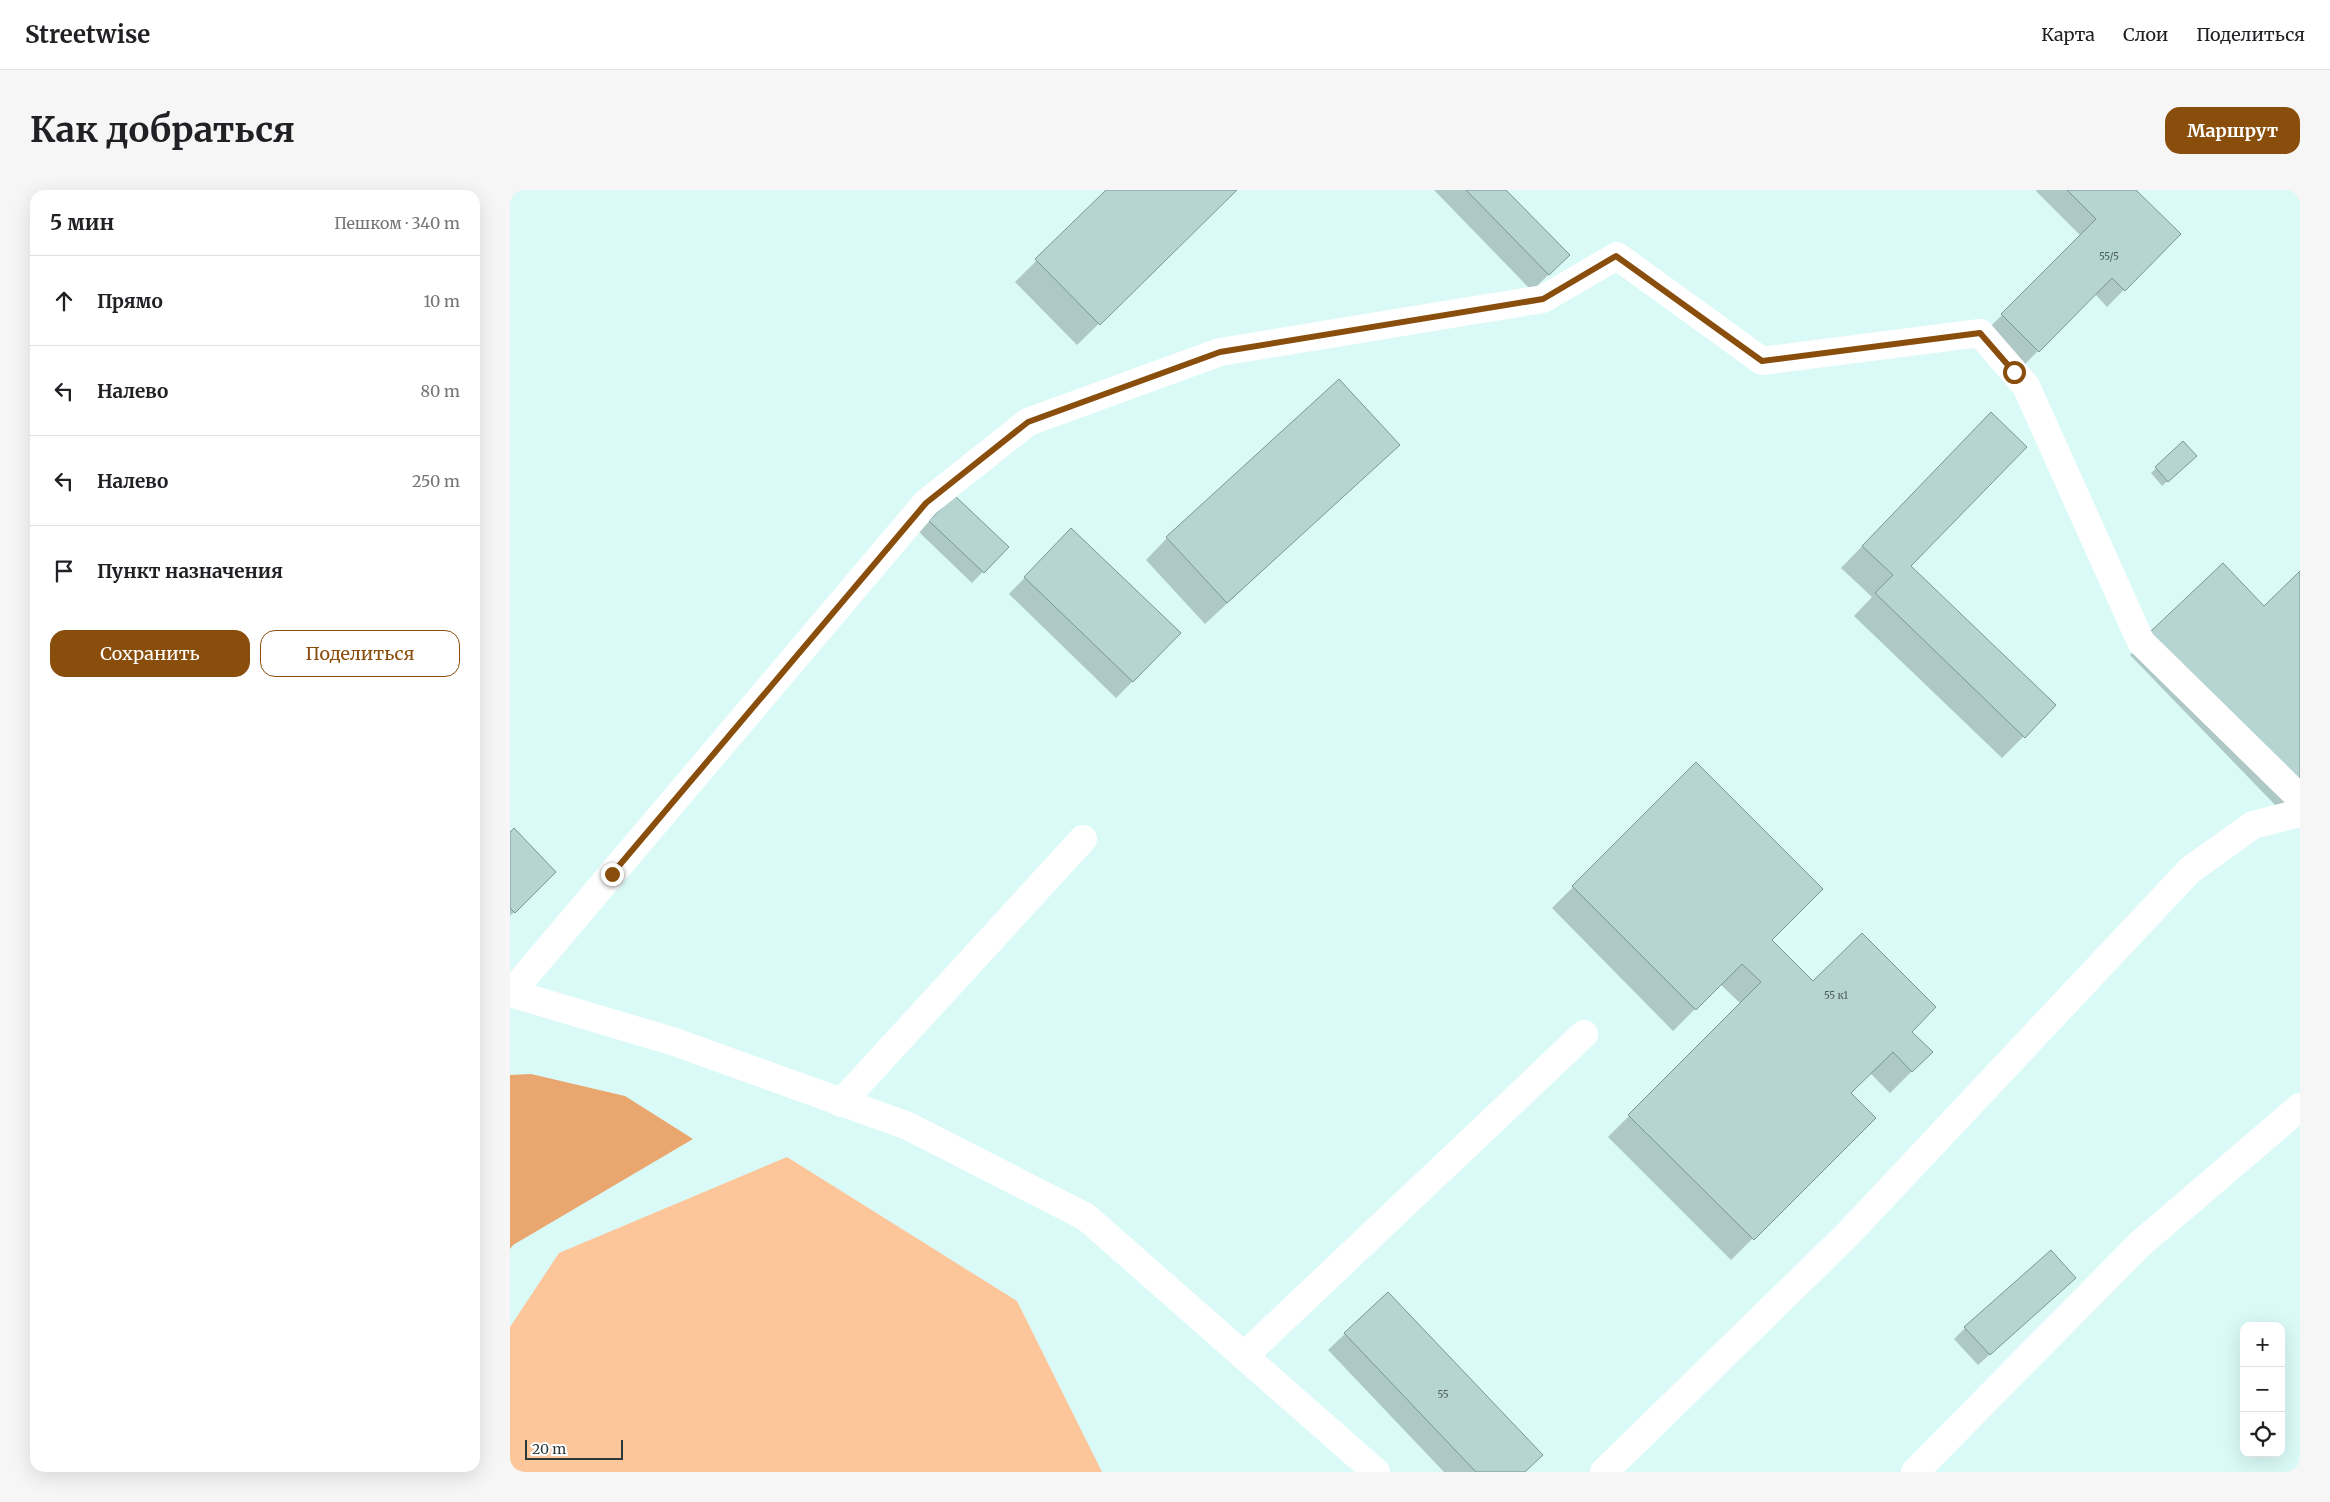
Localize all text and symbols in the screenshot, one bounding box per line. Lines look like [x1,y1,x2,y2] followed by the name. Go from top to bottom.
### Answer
[25,19,150,50] text: Streetwise
[2041,23,2095,46] text: Карта
[2123,23,2168,46] text: Слои
[2196,23,2305,46] text: Поделиться
[2165,107,2300,154] button: Маршрут
[30,108,295,152] text: Как добраться
[50,209,114,236] text: 5 мин
[334,213,460,233] text: Пешком · 340 m
[2099,250,2119,263] house number: 55/5
[50,287,78,315] icon: ahead
[97,289,163,313] text: Прямо
[423,291,460,311] text: 10 m
[2003,361,2026,384] route start
[50,377,78,405] icon: left
[97,379,168,403] text: Налево
[421,381,460,401] text: 80 m
[50,467,78,495] icon: left
[97,469,168,493] text: Налево
[412,471,460,491] text: 250 m
[50,557,78,585] icon: arrive
[97,559,283,583] text: Пункт назначения
[50,630,250,677] button: Сохранить
[260,630,460,677] button: Поделиться
[601,863,624,886] route end
[1824,989,1849,1002] house number: 55 к1
[2240,1322,2285,1457] map controls
[2240,1322,2285,1367] button: +
[2240,1367,2285,1412] button: −
[1437,1388,1449,1401] house number: 55
[2240,1412,2285,1457] button: locate
[525,1437,622,1460] scale bar
[532,1440,566,1458] text: 20 m

